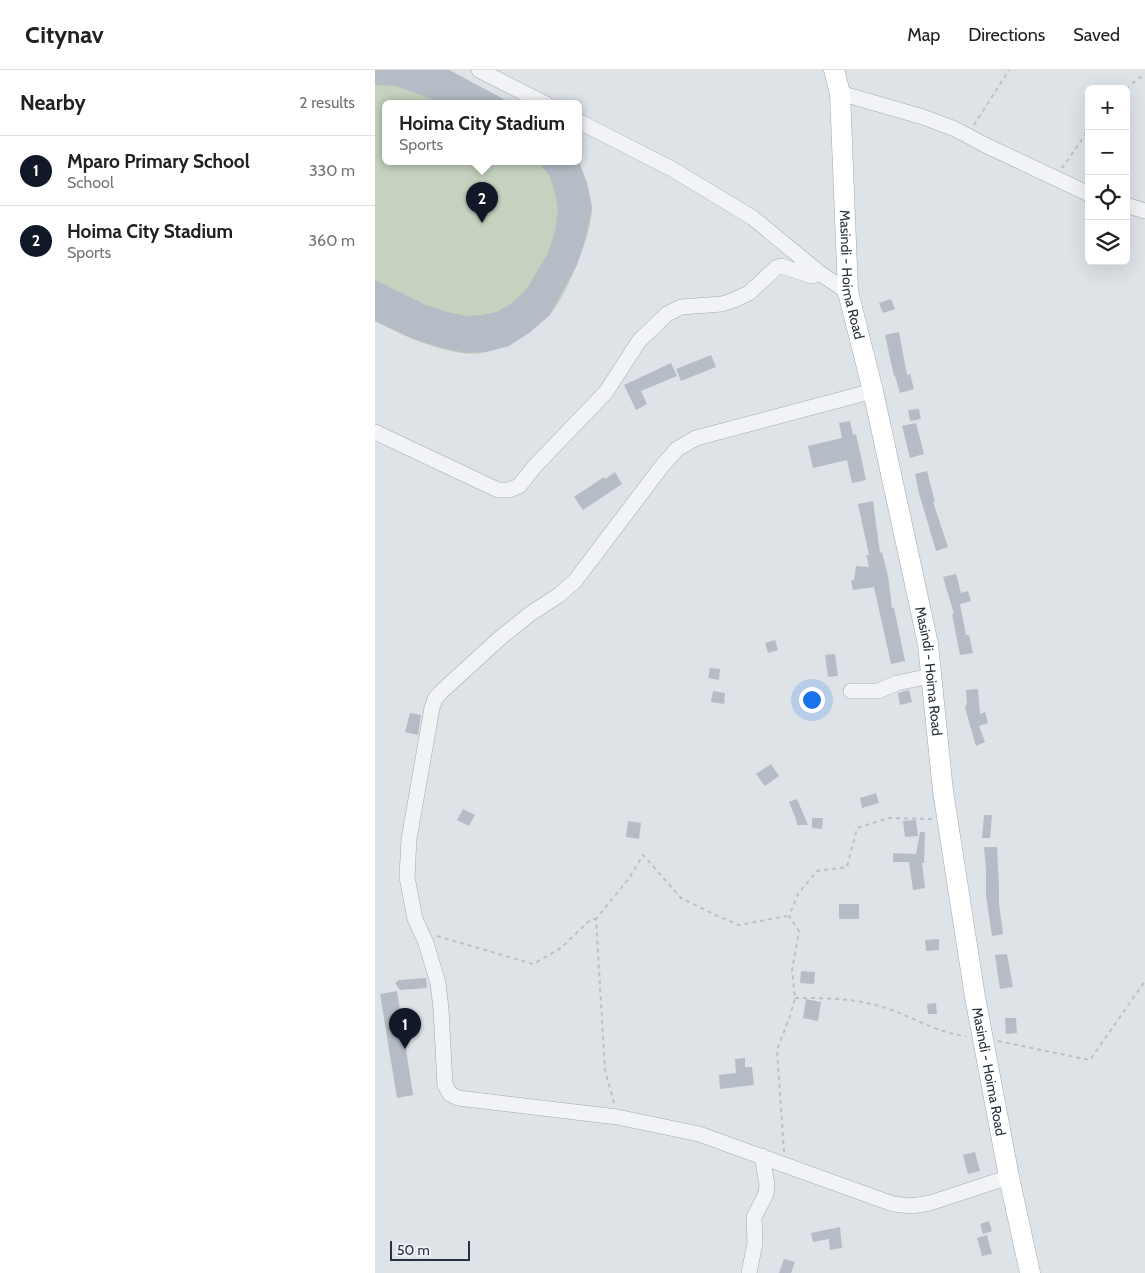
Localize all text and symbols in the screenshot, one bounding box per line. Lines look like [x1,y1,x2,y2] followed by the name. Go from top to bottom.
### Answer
[25,20,104,49] text: Citynav
[907,24,940,46] text: Map
[968,24,1045,46] text: Directions
[1073,24,1120,46] text: Saved
[1085,85,1130,265] map controls
[1085,85,1130,130] button: +
[20,90,86,115] text: Nearby
[299,93,355,112] text: 2 results
[382,100,582,165] popup
[399,112,565,135] text: Hoima City Stadium
[1085,130,1130,175] button: −
[399,135,443,154] text: Sports
[67,150,250,173] text: Mparo Primary School
[33,161,39,180] text: 1
[309,161,355,180] text: 330 m
[67,173,114,192] text: School
[1085,175,1130,220] button: locate
[466,182,498,223] pin: 2
[836,209,869,341] street label: Masindi - Hoima Road
[67,220,233,243] text: Hoima City Stadium
[1085,220,1130,265] button: layers
[32,231,40,250] text: 2
[308,231,355,250] text: 360 m
[67,243,111,262] text: Sports
[911,605,946,737] street label: Masindi - Hoima Road
[799,687,825,713] your location
[968,1006,1010,1137] street label: Masindi - Hoima Road
[389,1008,421,1049] pin: 1
[390,1238,470,1261] scale bar
[397,1241,430,1259] text: 50 m

